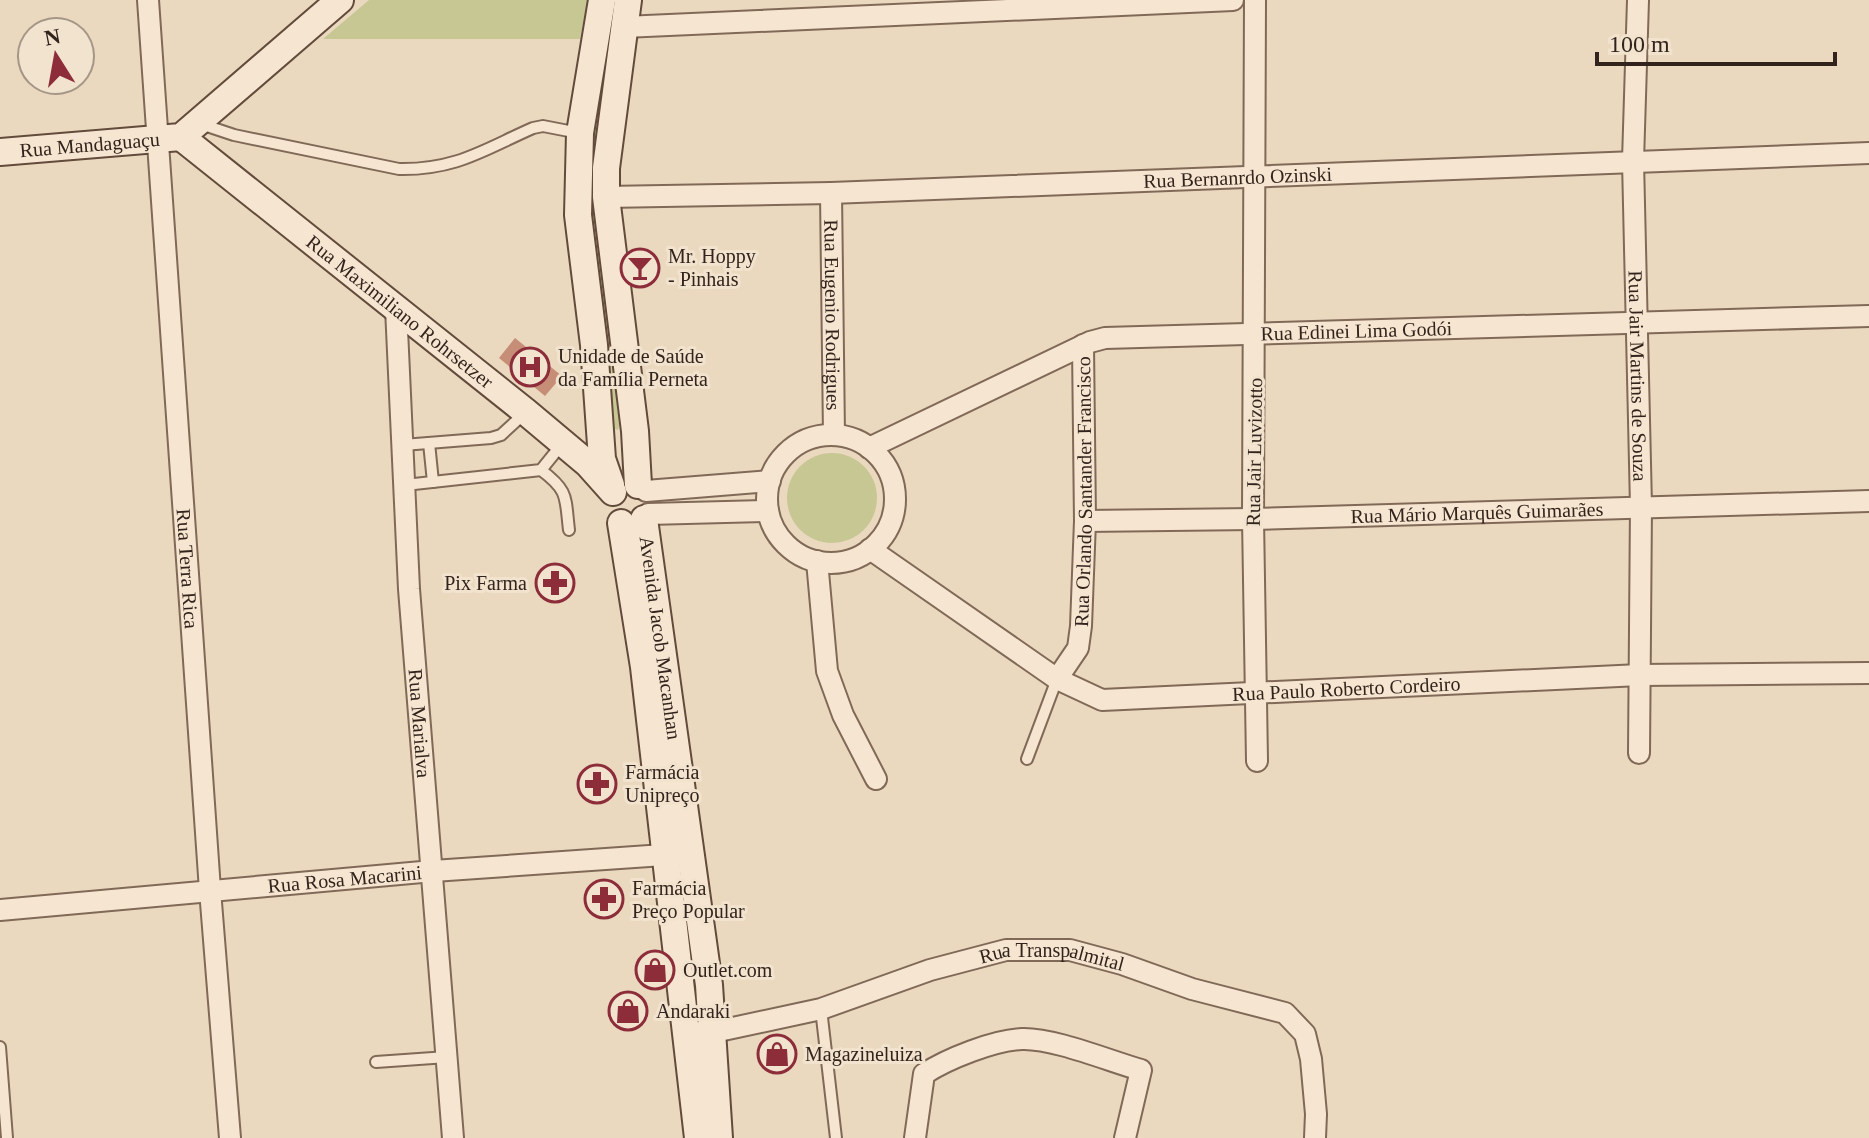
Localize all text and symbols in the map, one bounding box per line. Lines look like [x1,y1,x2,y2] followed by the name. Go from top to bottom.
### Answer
[16,16,96,96] north arrow
[1597,16,1835,66] scale bar
[42,23,63,51] text: N
[1609,31,1670,57] text: 100 m
[19,128,161,161] street label: Rua Mandaguaçu
[1143,163,1333,192] street label: Rua Bernanrdo Ozinski
[820,219,845,411] street label: Rua Eugenio Rodrigues
[302,231,498,393] street label: Rua Maximiliano Rohrsetzer
[668,245,756,290] place label: Mr. Hoppy - Pinhais
[619,247,661,289] bar icon: Mr. Hoppy - Pinhais
[1625,270,1651,482] street label: Rua Jair Martins de Souza
[1260,317,1453,345] street label: Rua Edinei Lima Godói
[558,345,708,390] place label: Unidade de Saúde da Família Perneta
[509,346,551,388] hospital icon: Unidade de Saúde da Família Perneta
[1070,356,1096,627] street label: Rua Orlando Santander Francisco
[1242,377,1266,527] street label: Rua Jair Luvizotto
[1350,498,1604,527] street label: Rua Mário Marquês Guimarães
[172,508,203,630] street label: Rua Terra Rica
[636,535,686,741] street label: Avenida Jacob Macanhan
[534,562,576,604] pharmacy icon: Pix Farma
[444,572,527,594] place label: Pix Farma
[404,668,435,779] street label: Rua Marialva
[1232,672,1461,705] street label: Rua Paulo Roberto Cordeiro
[625,761,700,807] place label: Farmácia Unipreço
[576,763,618,805] pharmacy icon: Farmácia Unipreço
[267,861,423,897] street label: Rua Rosa Macarini
[632,877,745,923] place label: Farmácia Preço Popular
[583,878,625,920] pharmacy icon: Farmácia Preço Popular
[977,939,1127,975] street label: Rua Transpalmital
[634,949,676,991] shop icon: Outlet.com
[683,959,773,981] place label: Outlet.com
[607,990,649,1032] shop icon: Andaraki
[656,1000,731,1022] place label: Andaraki
[756,1033,798,1075] shop icon: Magazineluiza
[805,1043,923,1066] place label: Magazineluiza

